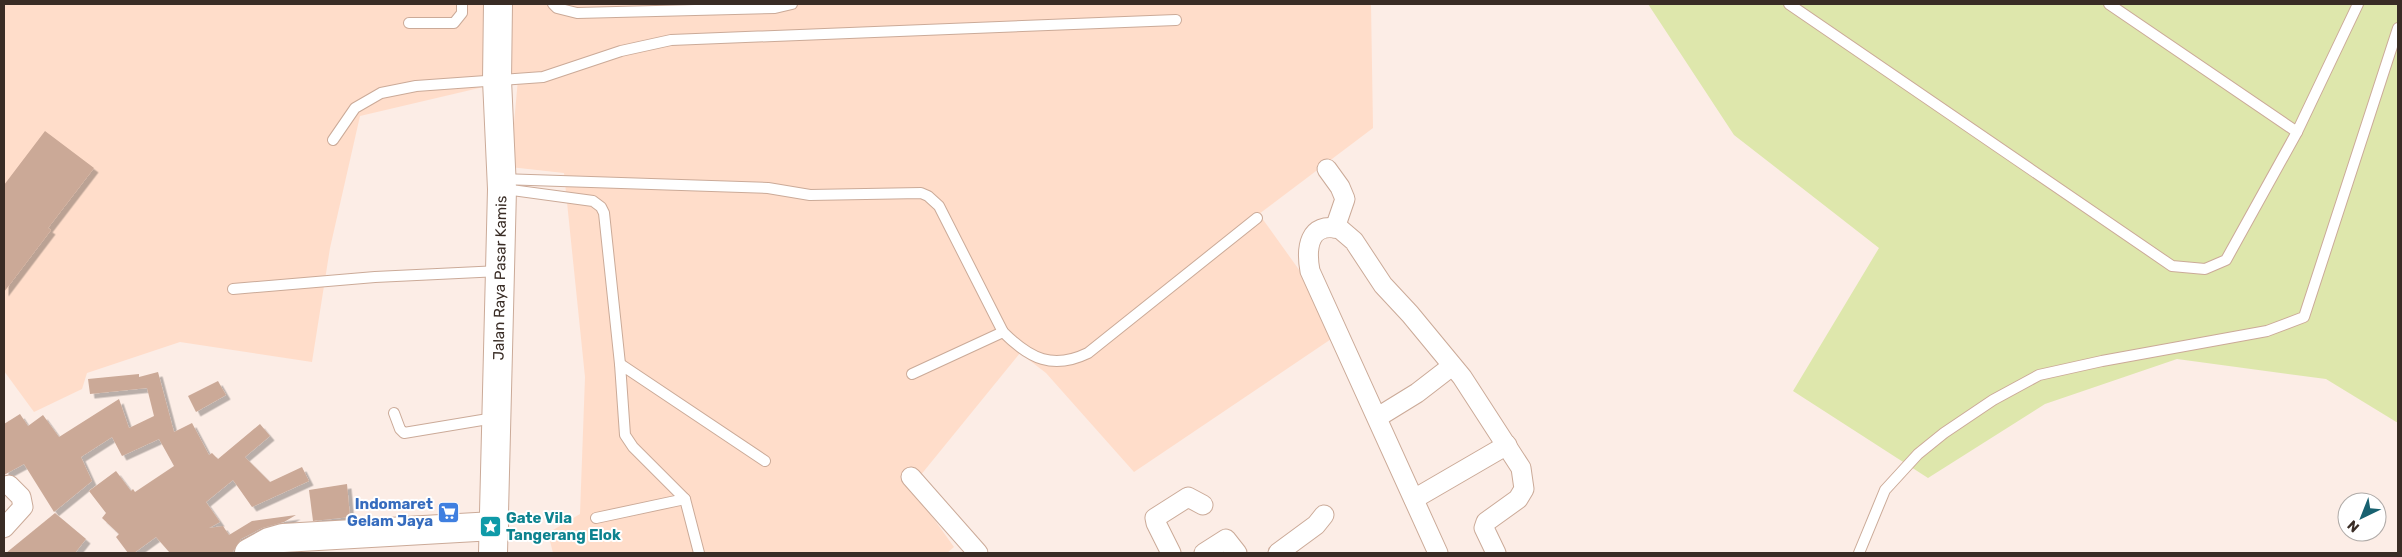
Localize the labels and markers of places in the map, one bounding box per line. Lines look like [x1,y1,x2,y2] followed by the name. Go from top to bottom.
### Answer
[347,495,433,530] place label: Indomaret Gelam Jaya
[437,501,461,525] supermarket icon: Indomaret Gelam Jaya
[506,509,621,544] place label: Gate Vila Tangerang Elok
[478,515,502,539] place icon: Gate Vila Tangerang Elok

